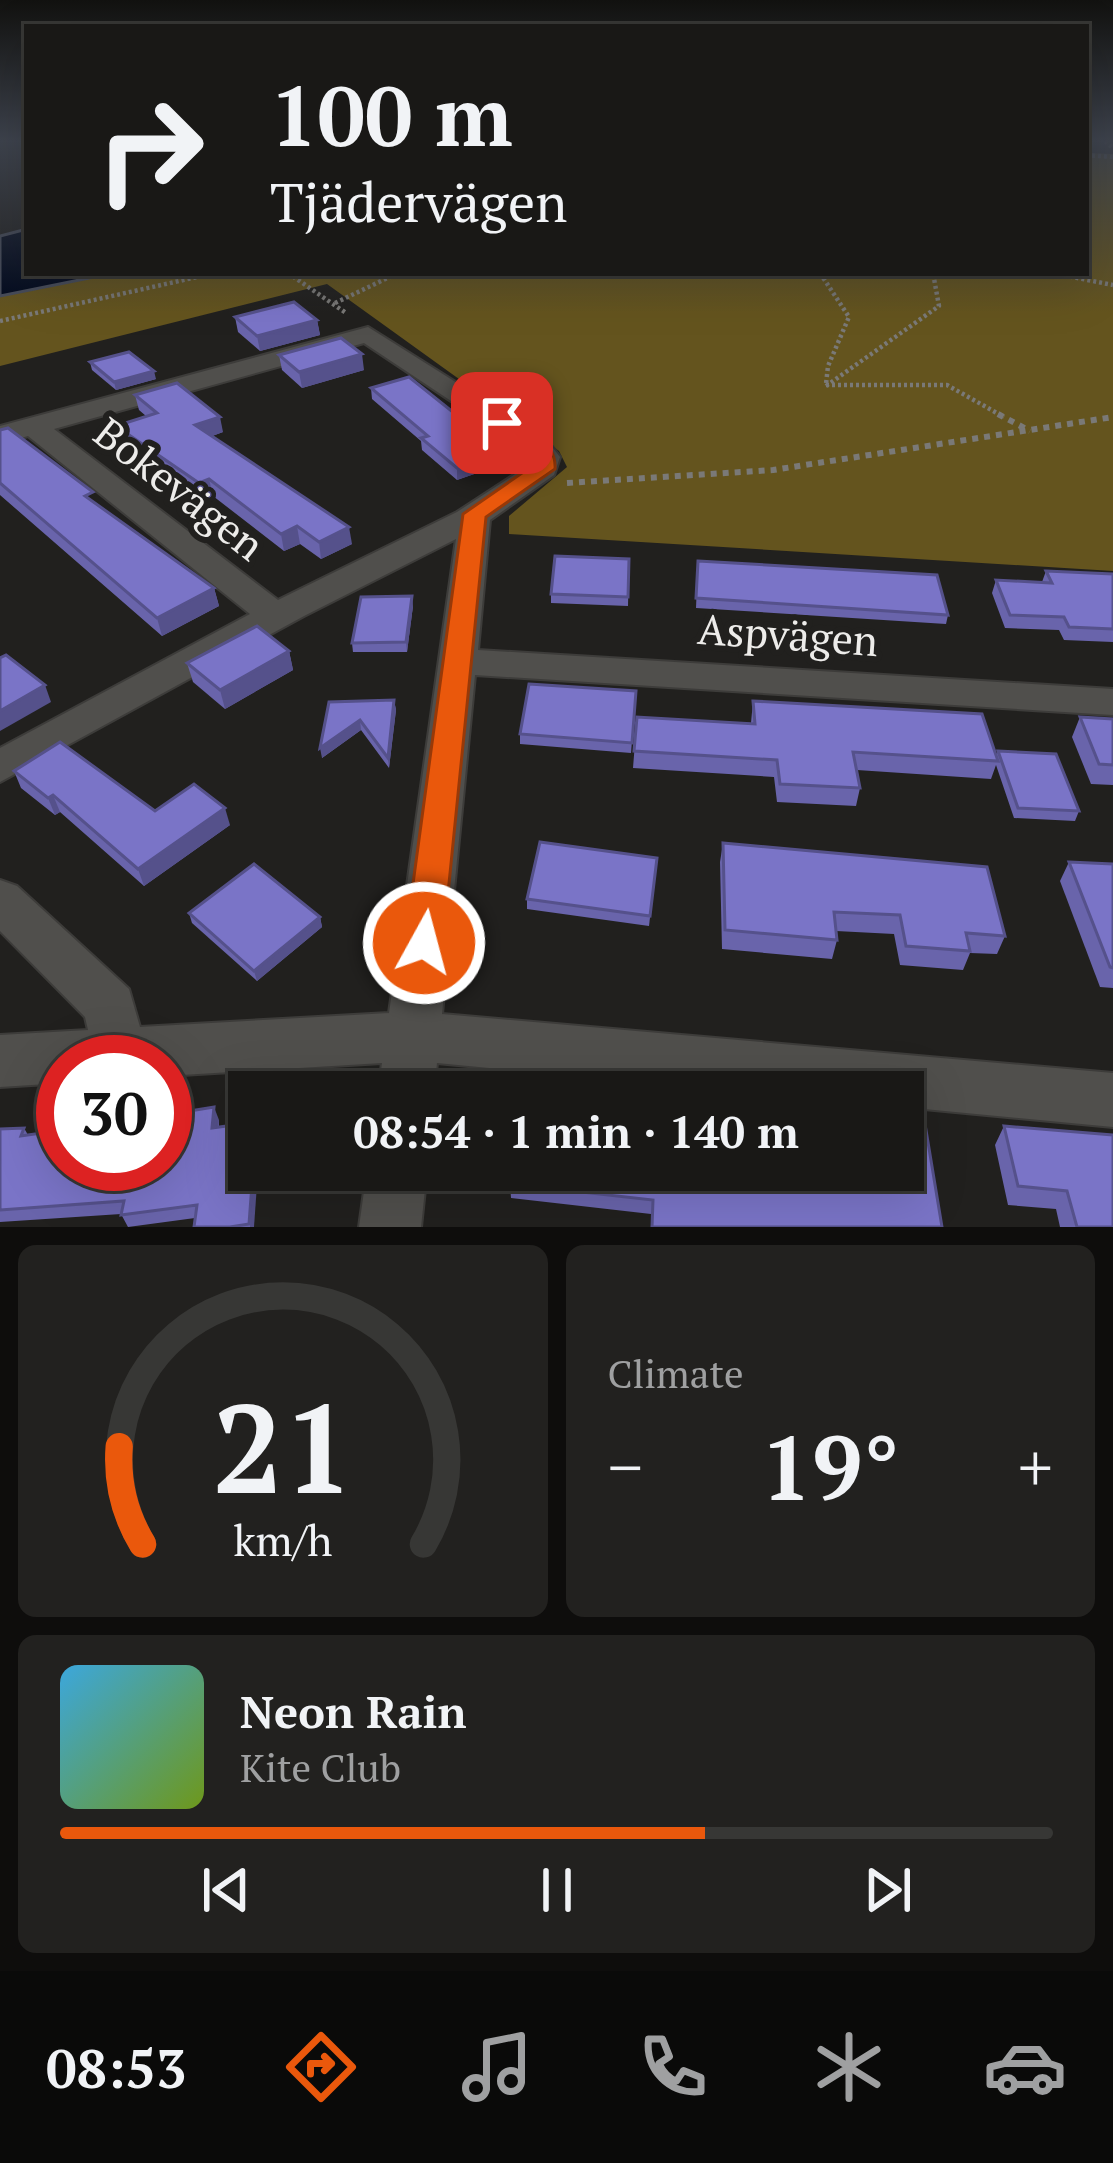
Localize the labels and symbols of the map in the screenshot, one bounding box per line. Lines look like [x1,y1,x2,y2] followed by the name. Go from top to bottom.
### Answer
[451,372,553,474] pin
[83,404,277,572] street label: Bokevägen
[696,600,880,668] street label: Aspvägen
[361,880,487,1006] position arrow
[36,1035,192,1191] speed limit sign: 30

